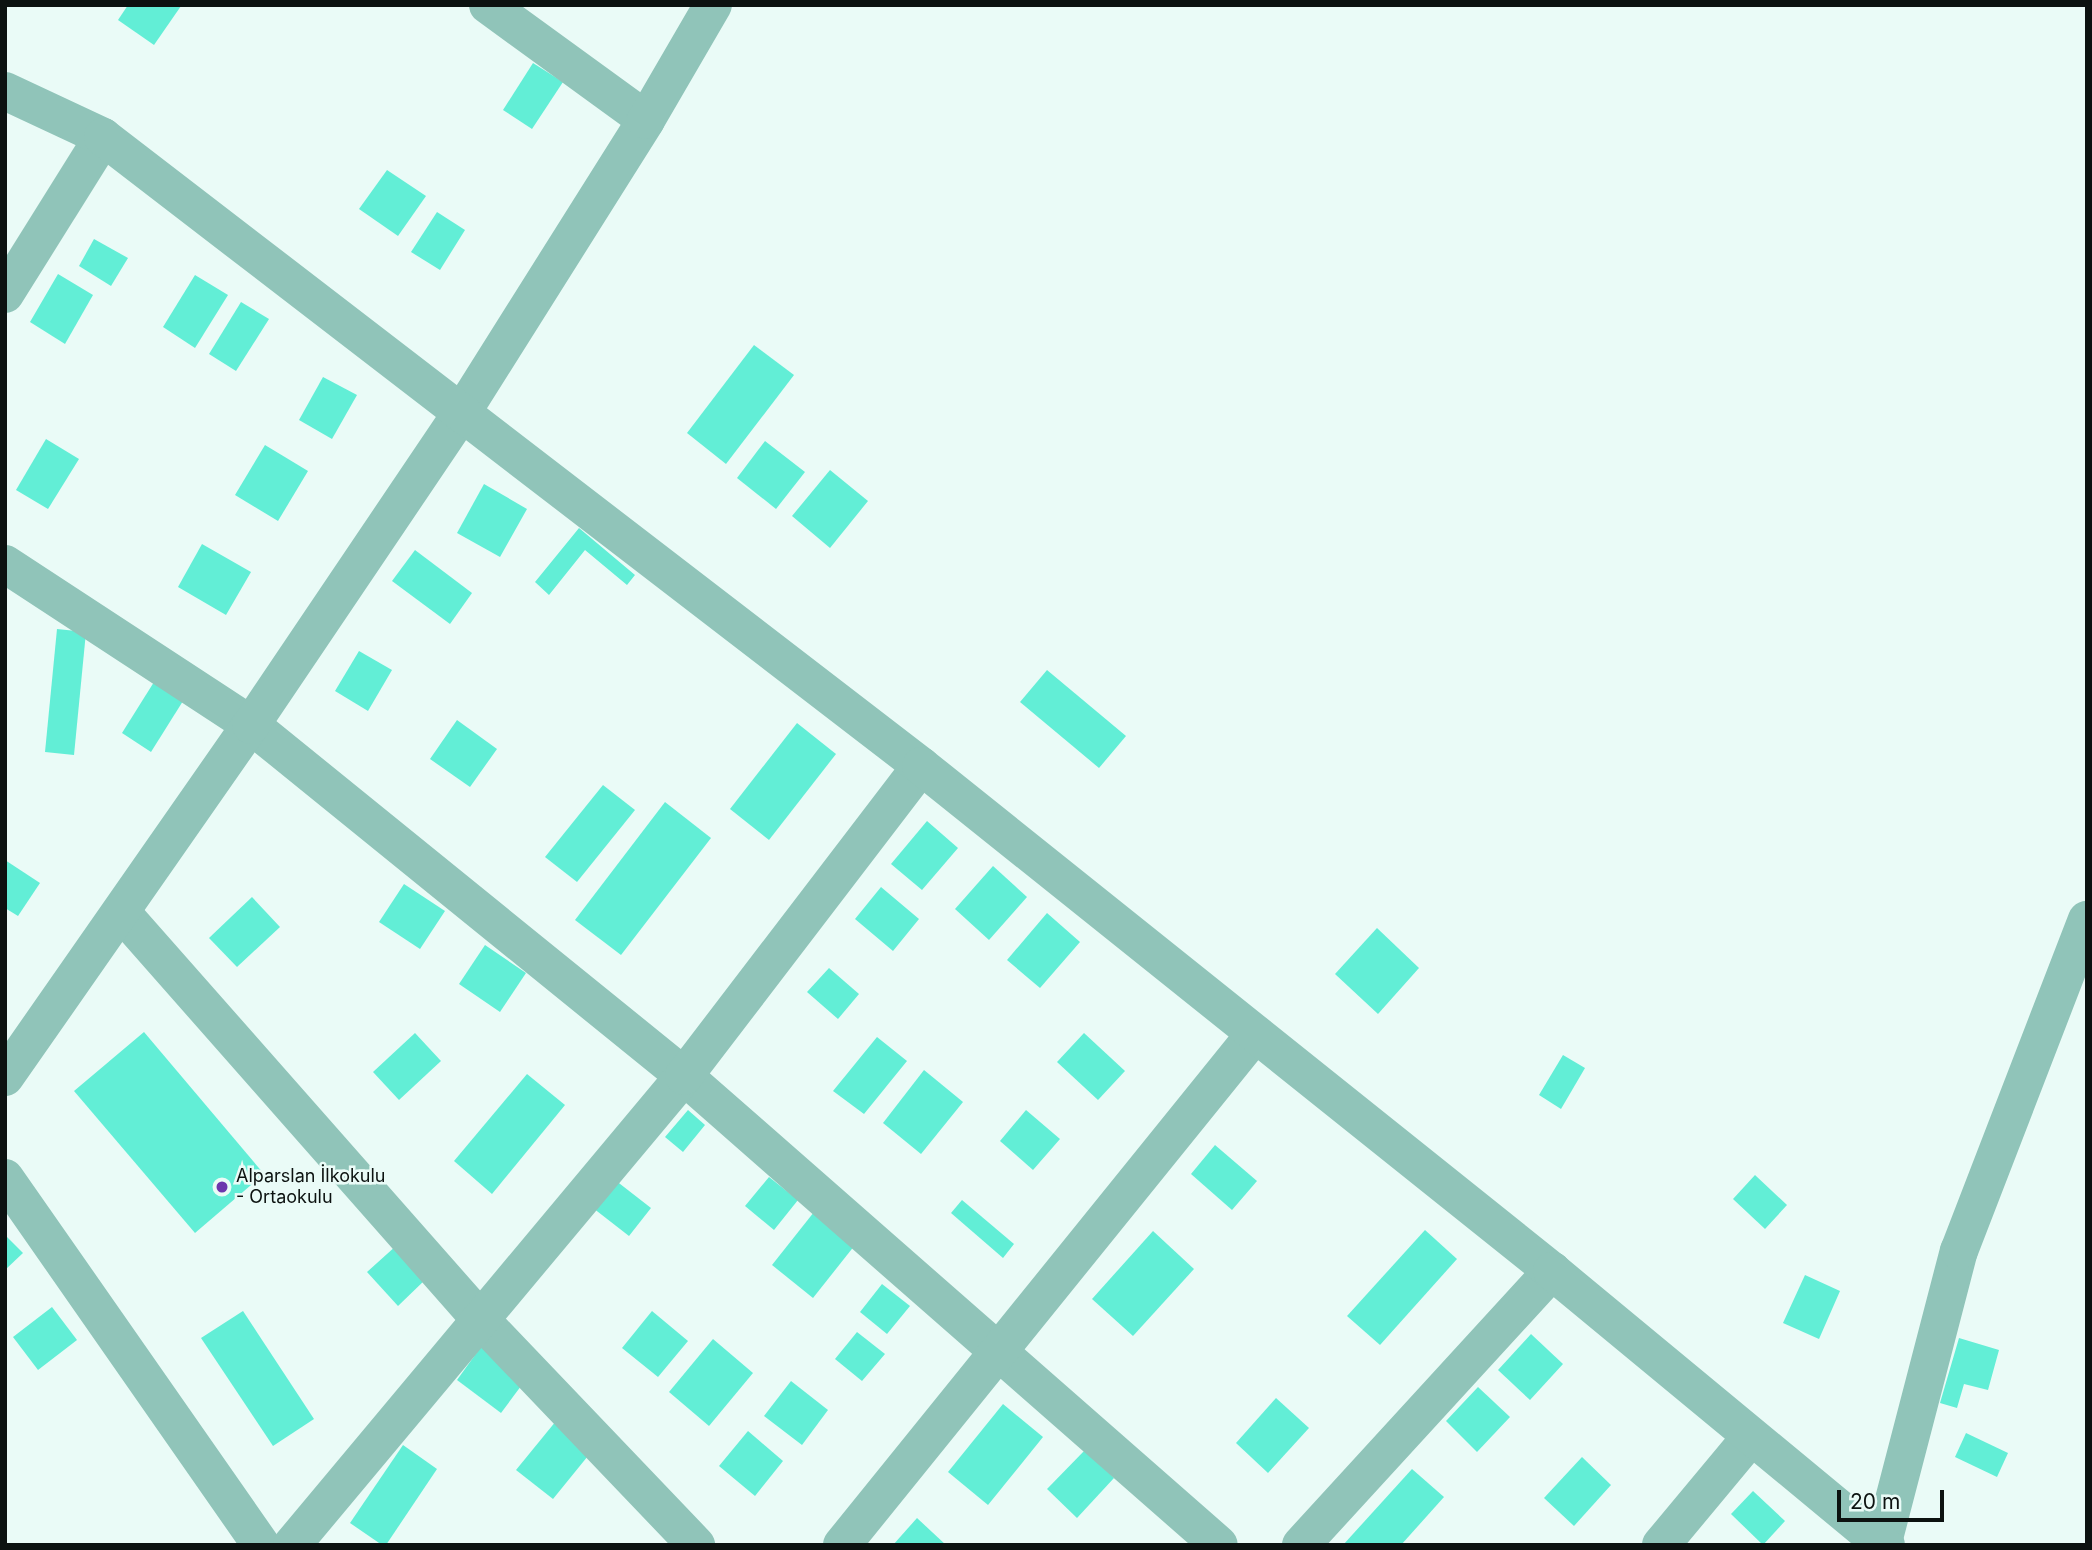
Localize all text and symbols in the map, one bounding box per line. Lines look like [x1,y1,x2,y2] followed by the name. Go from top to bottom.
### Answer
[236,1166,386,1208] place label: Alparslan İlkokulu - Ortaokulu
[214,1179,230,1195] marker: Alparslan İlkokulu - Ortaokulu
[1840,1476,1947,1520] scale bar
[1850,1489,1900,1514] text: 20 m

